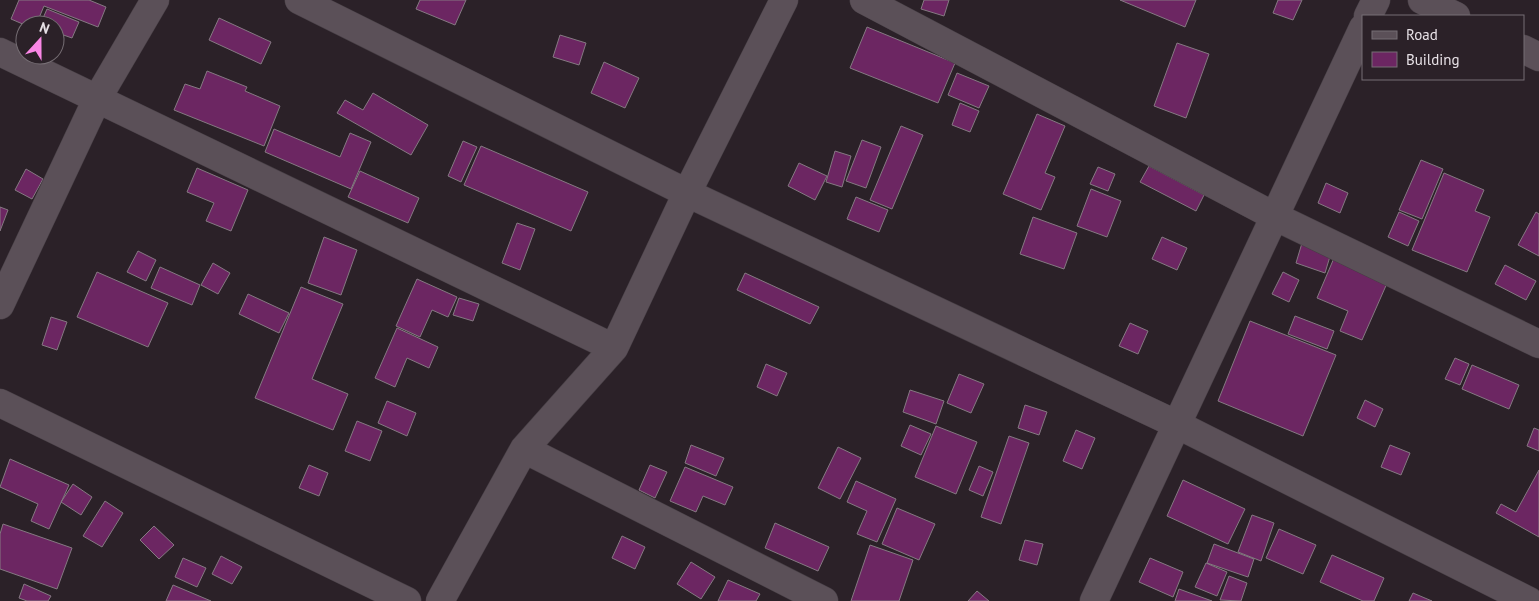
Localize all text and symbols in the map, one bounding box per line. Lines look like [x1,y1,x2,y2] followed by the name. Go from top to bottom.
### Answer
[15,15,65,65] north arrow
[1362,15,1524,80] legend
[37,18,52,38] text: N
[1406,25,1438,44] text: Road
[1406,50,1460,69] text: Building

